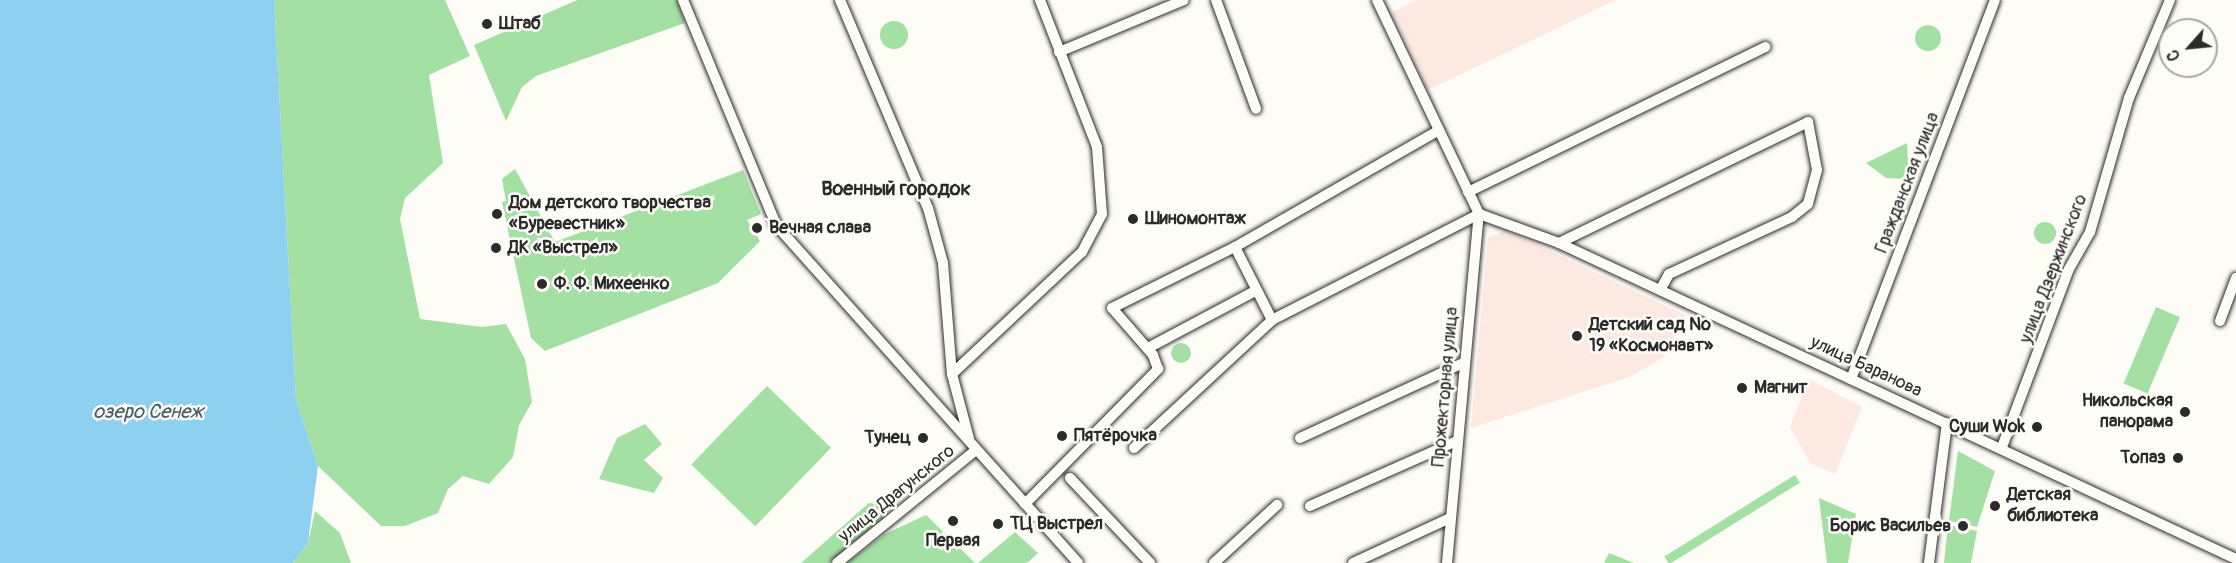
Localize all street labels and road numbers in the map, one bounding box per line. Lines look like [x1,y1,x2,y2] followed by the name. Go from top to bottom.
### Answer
[1871,110,1945,256] street label: Гражданская улица
[2016,191,2092,347] street label: улица Дзержинского
[1428,306,1464,468] street label: Прожекторная улица
[1807,332,1925,402] street label: улица Баранова
[835,441,959,547] street label: улица Драгунского

